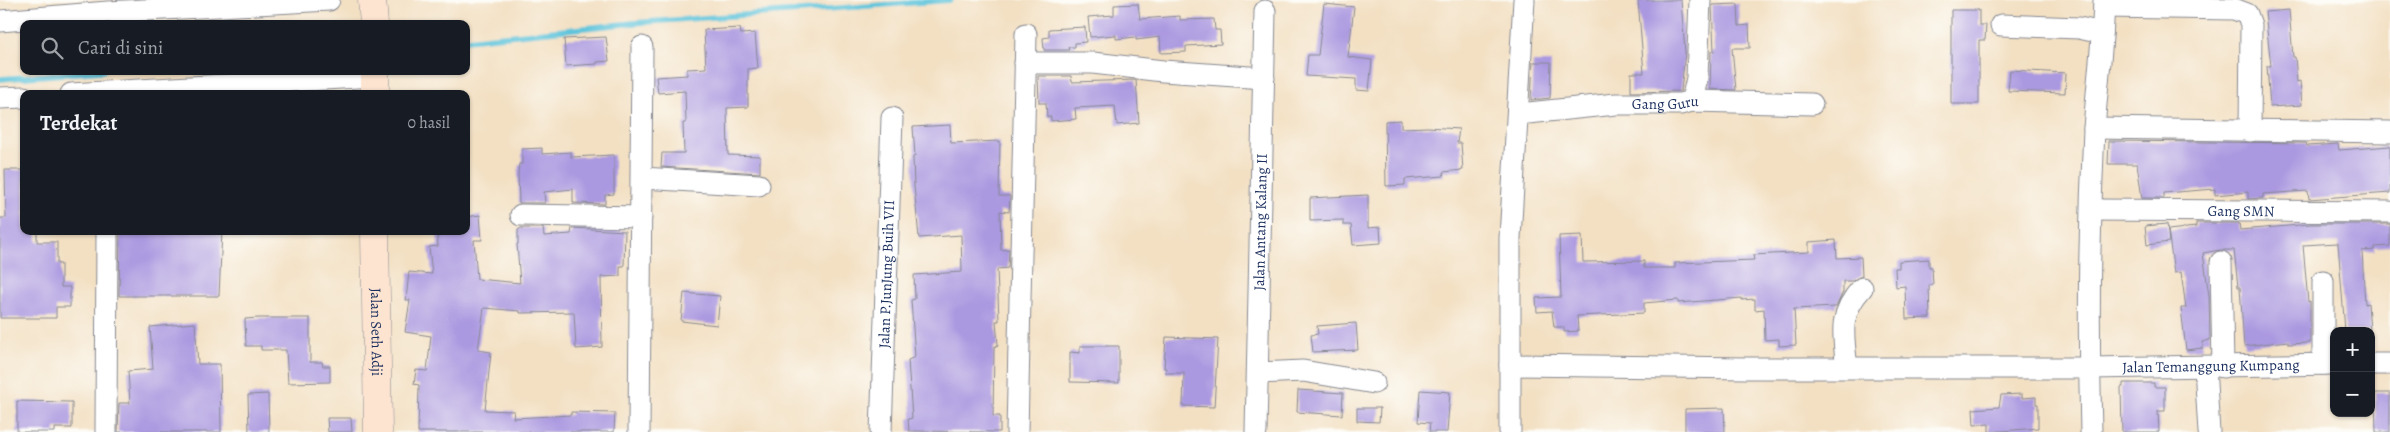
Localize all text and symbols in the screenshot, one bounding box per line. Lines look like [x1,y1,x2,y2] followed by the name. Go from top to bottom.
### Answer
[20,20,470,75] search box
[38,34,66,62] icon: search
[78,35,163,61] text: Cari di sini
[1632,91,1700,114] street label: Gang Guru
[40,109,118,137] text: Terdekat
[407,112,450,134] text: 0 hasil
[1249,153,1272,291] street label: Jalan Antang Kalang II
[874,200,899,349] street label: Jalan P.JunJung Buih VII
[2207,201,2275,221] street label: Gang SMN
[366,288,387,376] street label: Jalan Seth Adji
[2330,327,2375,417] map controls
[2330,327,2375,372] button: +
[2122,355,2300,377] street label: Jalan Temanggung Kumpang
[2330,372,2375,417] button: −

